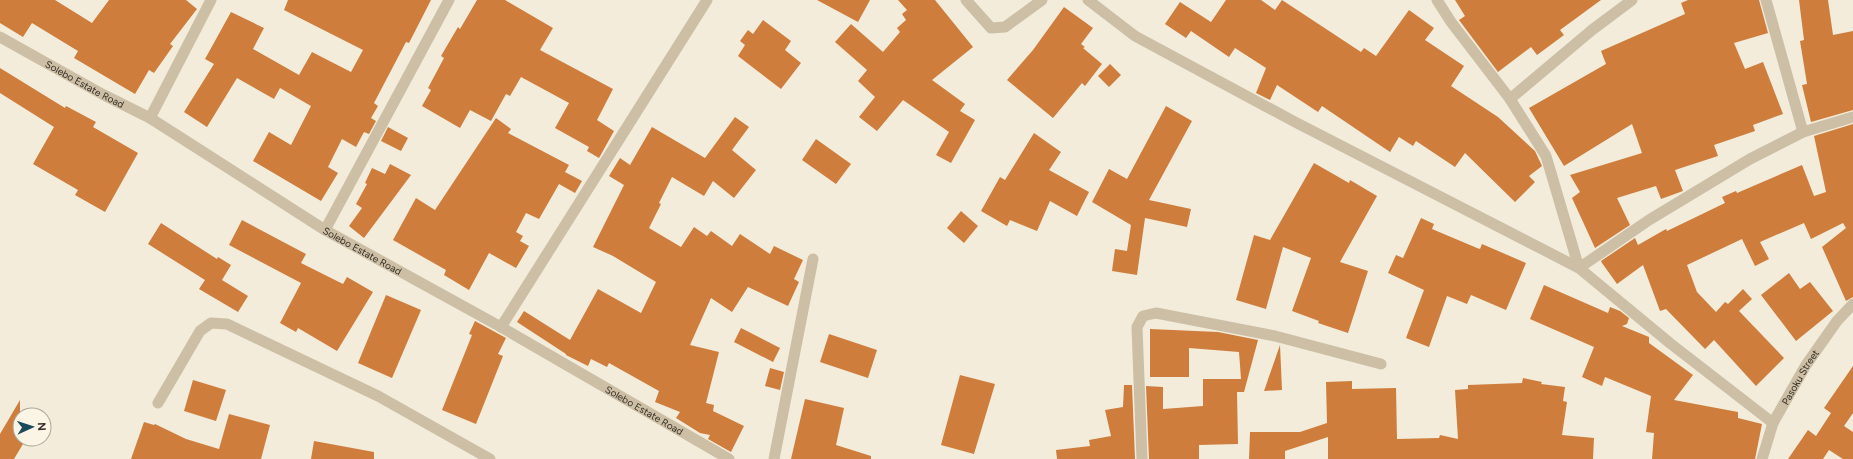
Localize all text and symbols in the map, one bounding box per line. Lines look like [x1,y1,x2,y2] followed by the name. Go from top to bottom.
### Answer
[43,57,127,111] street label: Solebo Estate Road
[321,224,404,278] street label: Solebo Estate Road
[1778,347,1822,407] street label: Pasoku Street
[603,382,686,438] street label: Solebo Estate Road
[12,407,52,447] north arrow
[35,422,48,431] text: N

